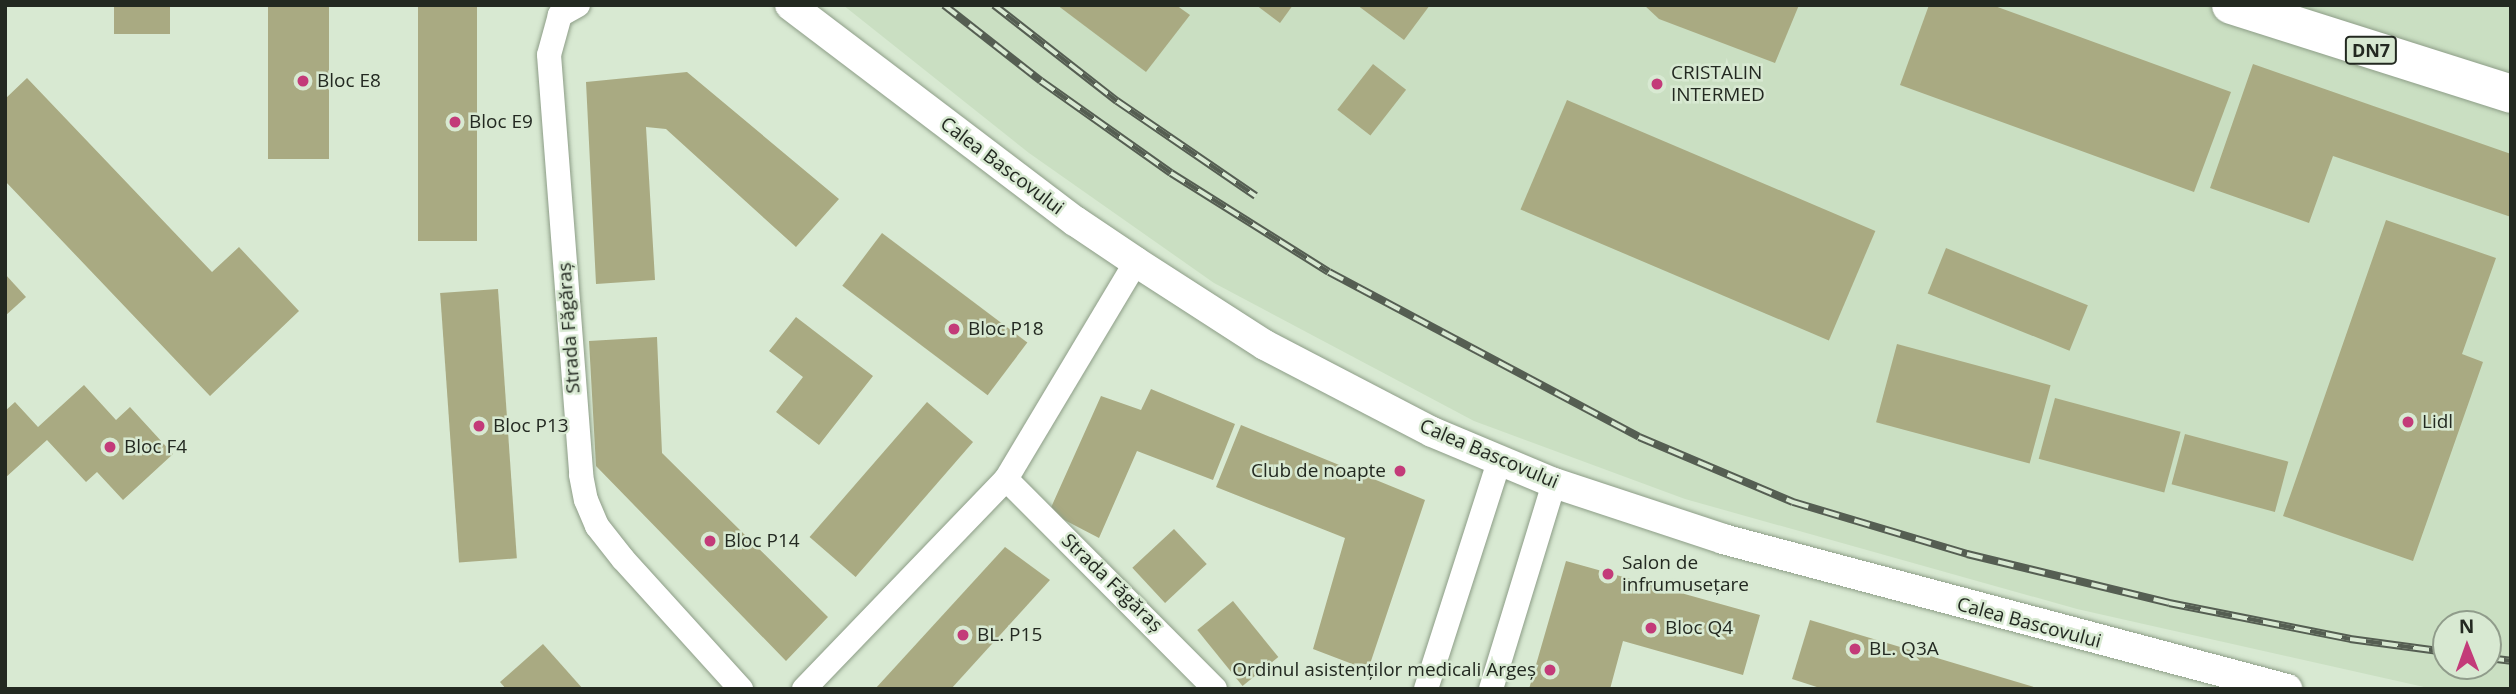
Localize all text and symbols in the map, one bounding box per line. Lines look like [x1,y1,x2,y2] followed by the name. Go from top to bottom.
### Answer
[2345,36,2397,64] road number: DN7
[1671,62,1765,106] place label: CRISTALIN INTERMED
[317,70,381,92] place label: Bloc E8
[295,73,311,89] marker: Bloc E8
[1649,76,1665,92] marker: CRISTALIN INTERMED
[469,111,533,133] place label: Bloc E9
[936,112,1068,220] street label: Calea Bascovului
[447,114,463,130] marker: Bloc E9
[553,262,585,394] street label: Strada Făgăraș
[968,318,1044,340] place label: Bloc P18
[946,321,962,337] marker: Bloc P18
[2422,411,2453,433] place label: Lidl
[2400,414,2416,430] marker: Lidl
[493,415,569,437] place label: Bloc P13
[1416,415,1562,493] street label: Calea Bascovului
[471,418,487,434] marker: Bloc P13
[124,436,187,458] place label: Bloc F4
[102,439,118,455] marker: Bloc F4
[1251,460,1386,482] place label: Club de noapte
[1392,463,1408,479] marker: Club de noapte
[1057,529,1167,637] street label: Strada Făgăraș
[724,530,800,552] place label: Bloc P14
[702,533,718,549] marker: Bloc P14
[1622,552,1749,596] place label: Salon de infrumusețare
[1600,566,1616,582] marker: Salon de infrumusețare
[1954,593,2104,653] street label: Calea Bascovului
[2432,610,2502,680] north arrow
[2459,613,2475,639] text: N
[1665,617,1733,639] place label: Bloc Q4
[1643,620,1659,636] marker: Bloc Q4
[977,624,1042,646] place label: BL. P15
[955,627,971,643] marker: BL. P15
[1869,638,1939,660] place label: BL. Q3A
[1847,641,1863,657] marker: BL. Q3A
[1232,659,1536,681] place label: Ordinul asistenților medicali Argeș
[1542,662,1558,678] marker: Ordinul asistenților medicali Argeș

